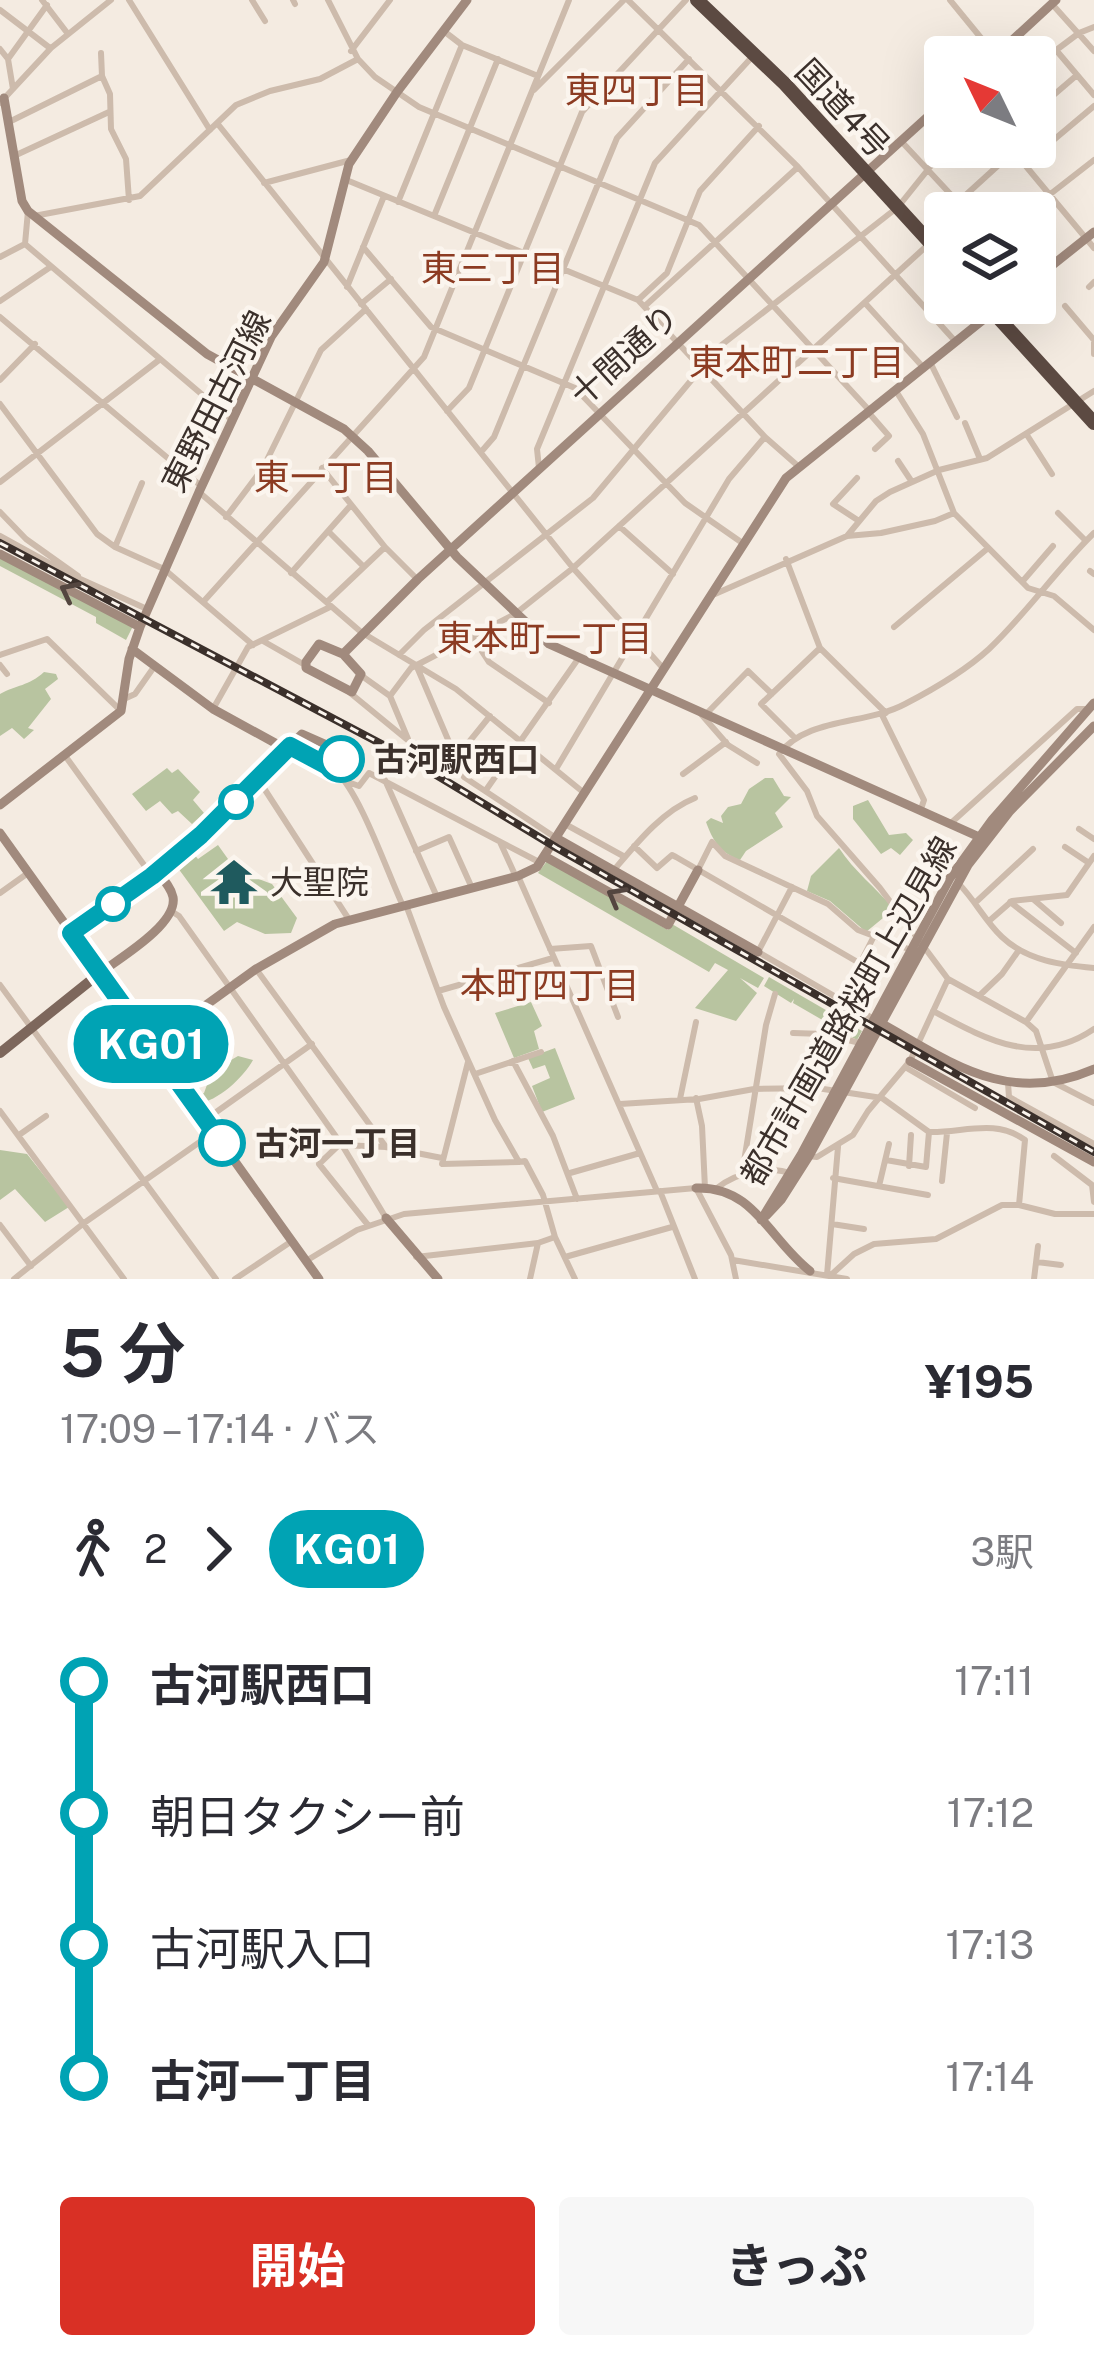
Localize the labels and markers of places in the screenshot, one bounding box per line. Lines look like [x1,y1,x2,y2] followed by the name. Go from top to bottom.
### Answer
[319,737,363,781] marker: 古河駅西口
[374,740,539,778] place label: 古河駅西口
[220,786,252,818] unlabelled marker
[209,857,259,907] temple icon: 大聖院
[270,863,369,901] place label: 大聖院
[97,888,129,920] unlabelled marker
[200,1121,244,1165] marker: 古河一丁目
[255,1124,420,1162] place label: 古河一丁目

